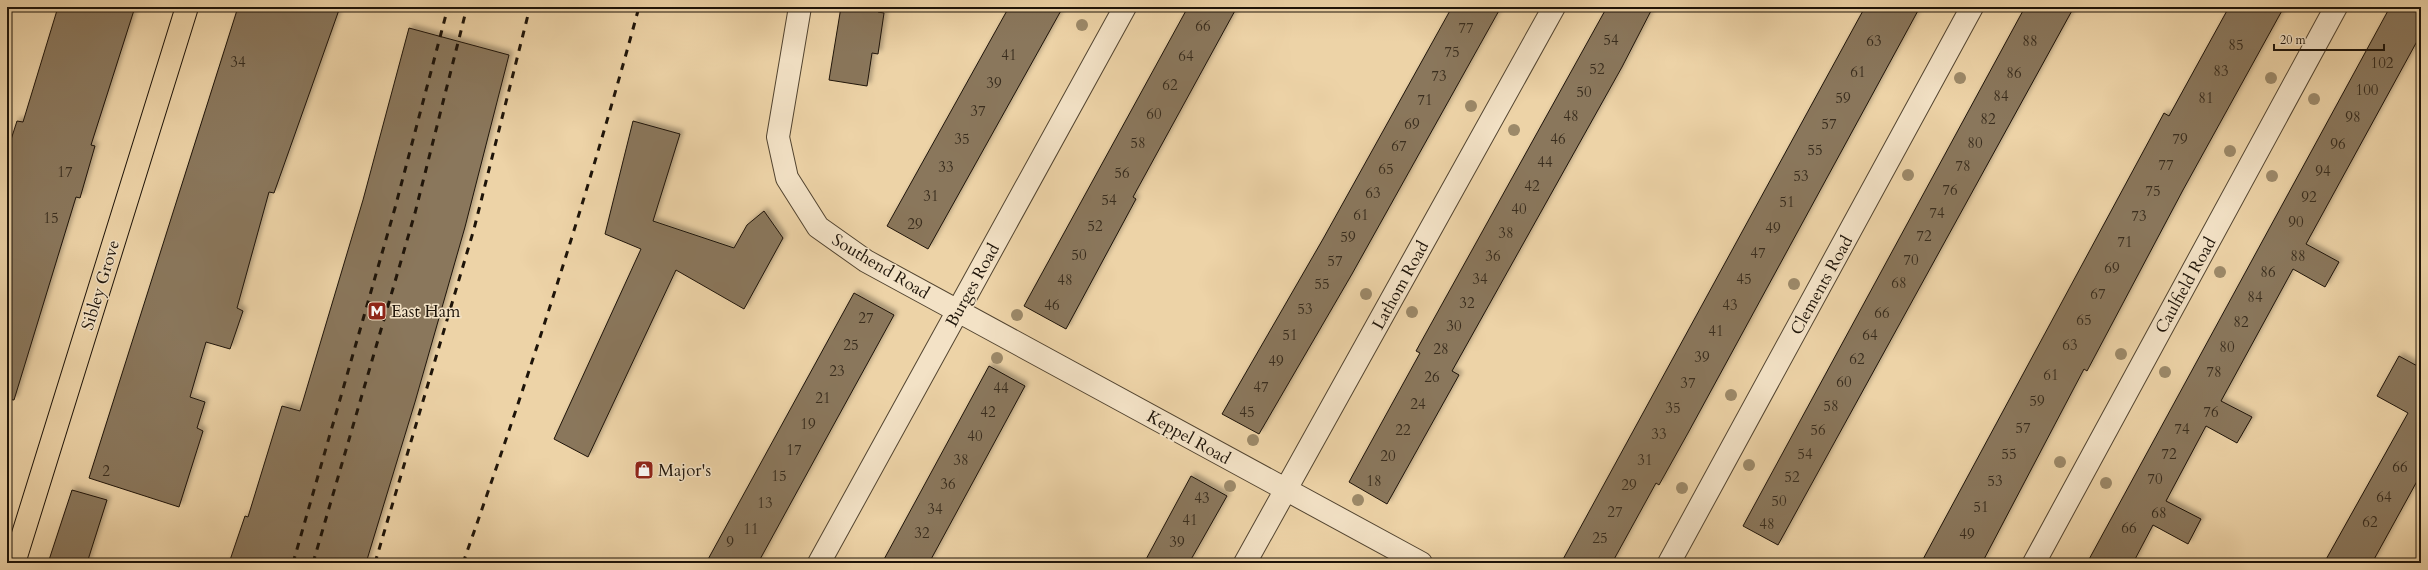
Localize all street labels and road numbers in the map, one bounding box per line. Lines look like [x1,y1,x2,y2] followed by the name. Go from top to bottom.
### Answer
[828,228,934,305] street label: Southend Road
[1785,232,1858,339] street label: Clements Road
[2150,233,2221,337] street label: Caulfield Road
[76,237,125,333] street label: Sibley Grove
[1367,237,1434,334] street label: Lathom Road
[940,239,1005,331] street label: Burges Road
[1143,405,1235,470] street label: Keppel Road

